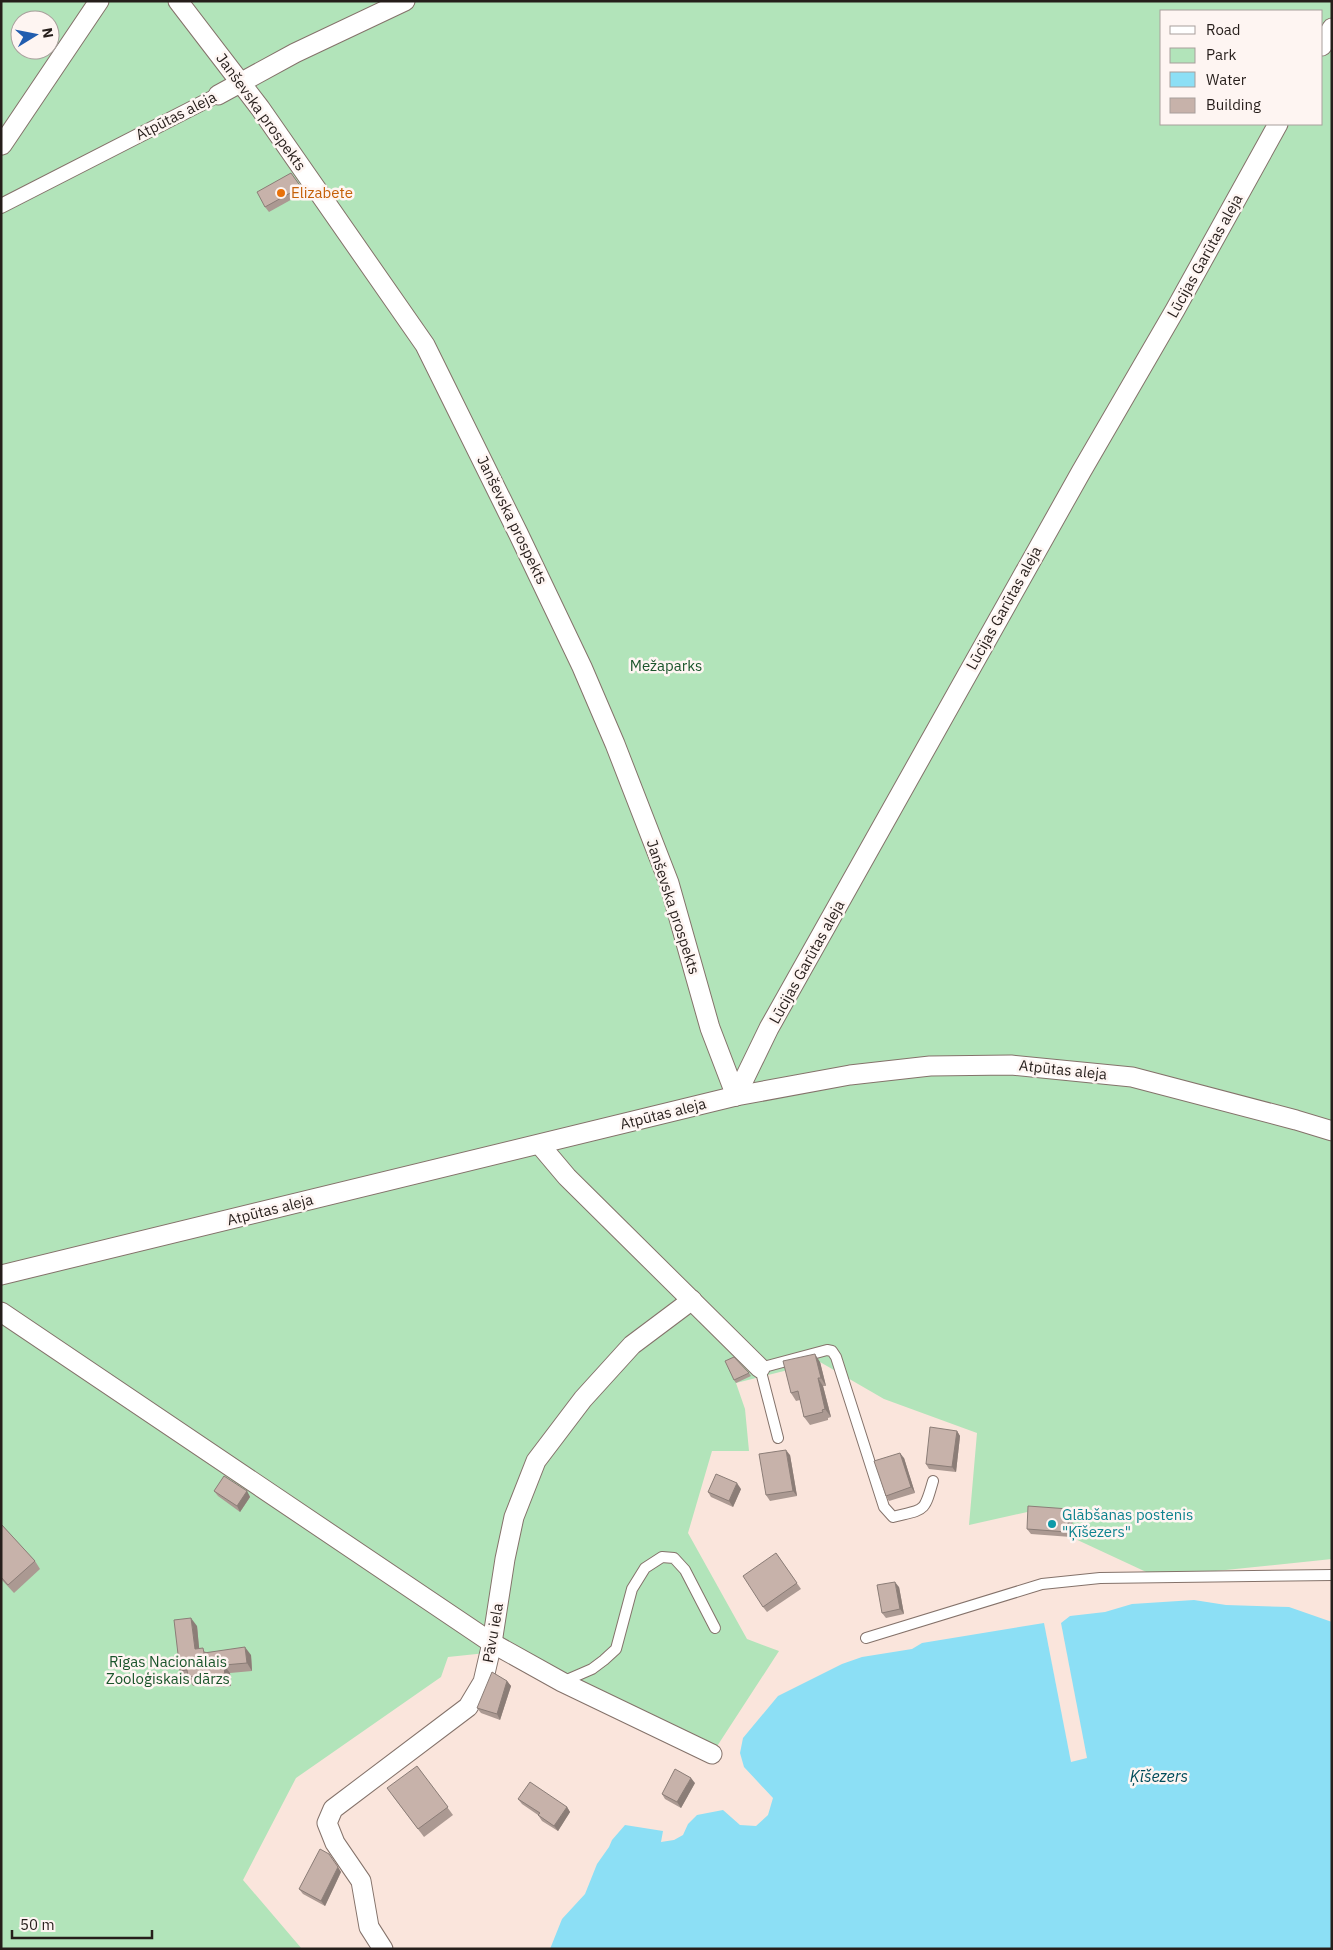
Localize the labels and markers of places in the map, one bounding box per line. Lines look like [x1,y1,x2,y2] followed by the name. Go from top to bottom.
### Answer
[291,183,353,202] place label: Elizabete
[275,187,287,199] marker: Elizabete
[1062,1505,1193,1541] place label: Glābšanas postenis "Ķīšezers"
[1046,1518,1058,1530] marker: Glābšanas postenis "Ķīšezers"

